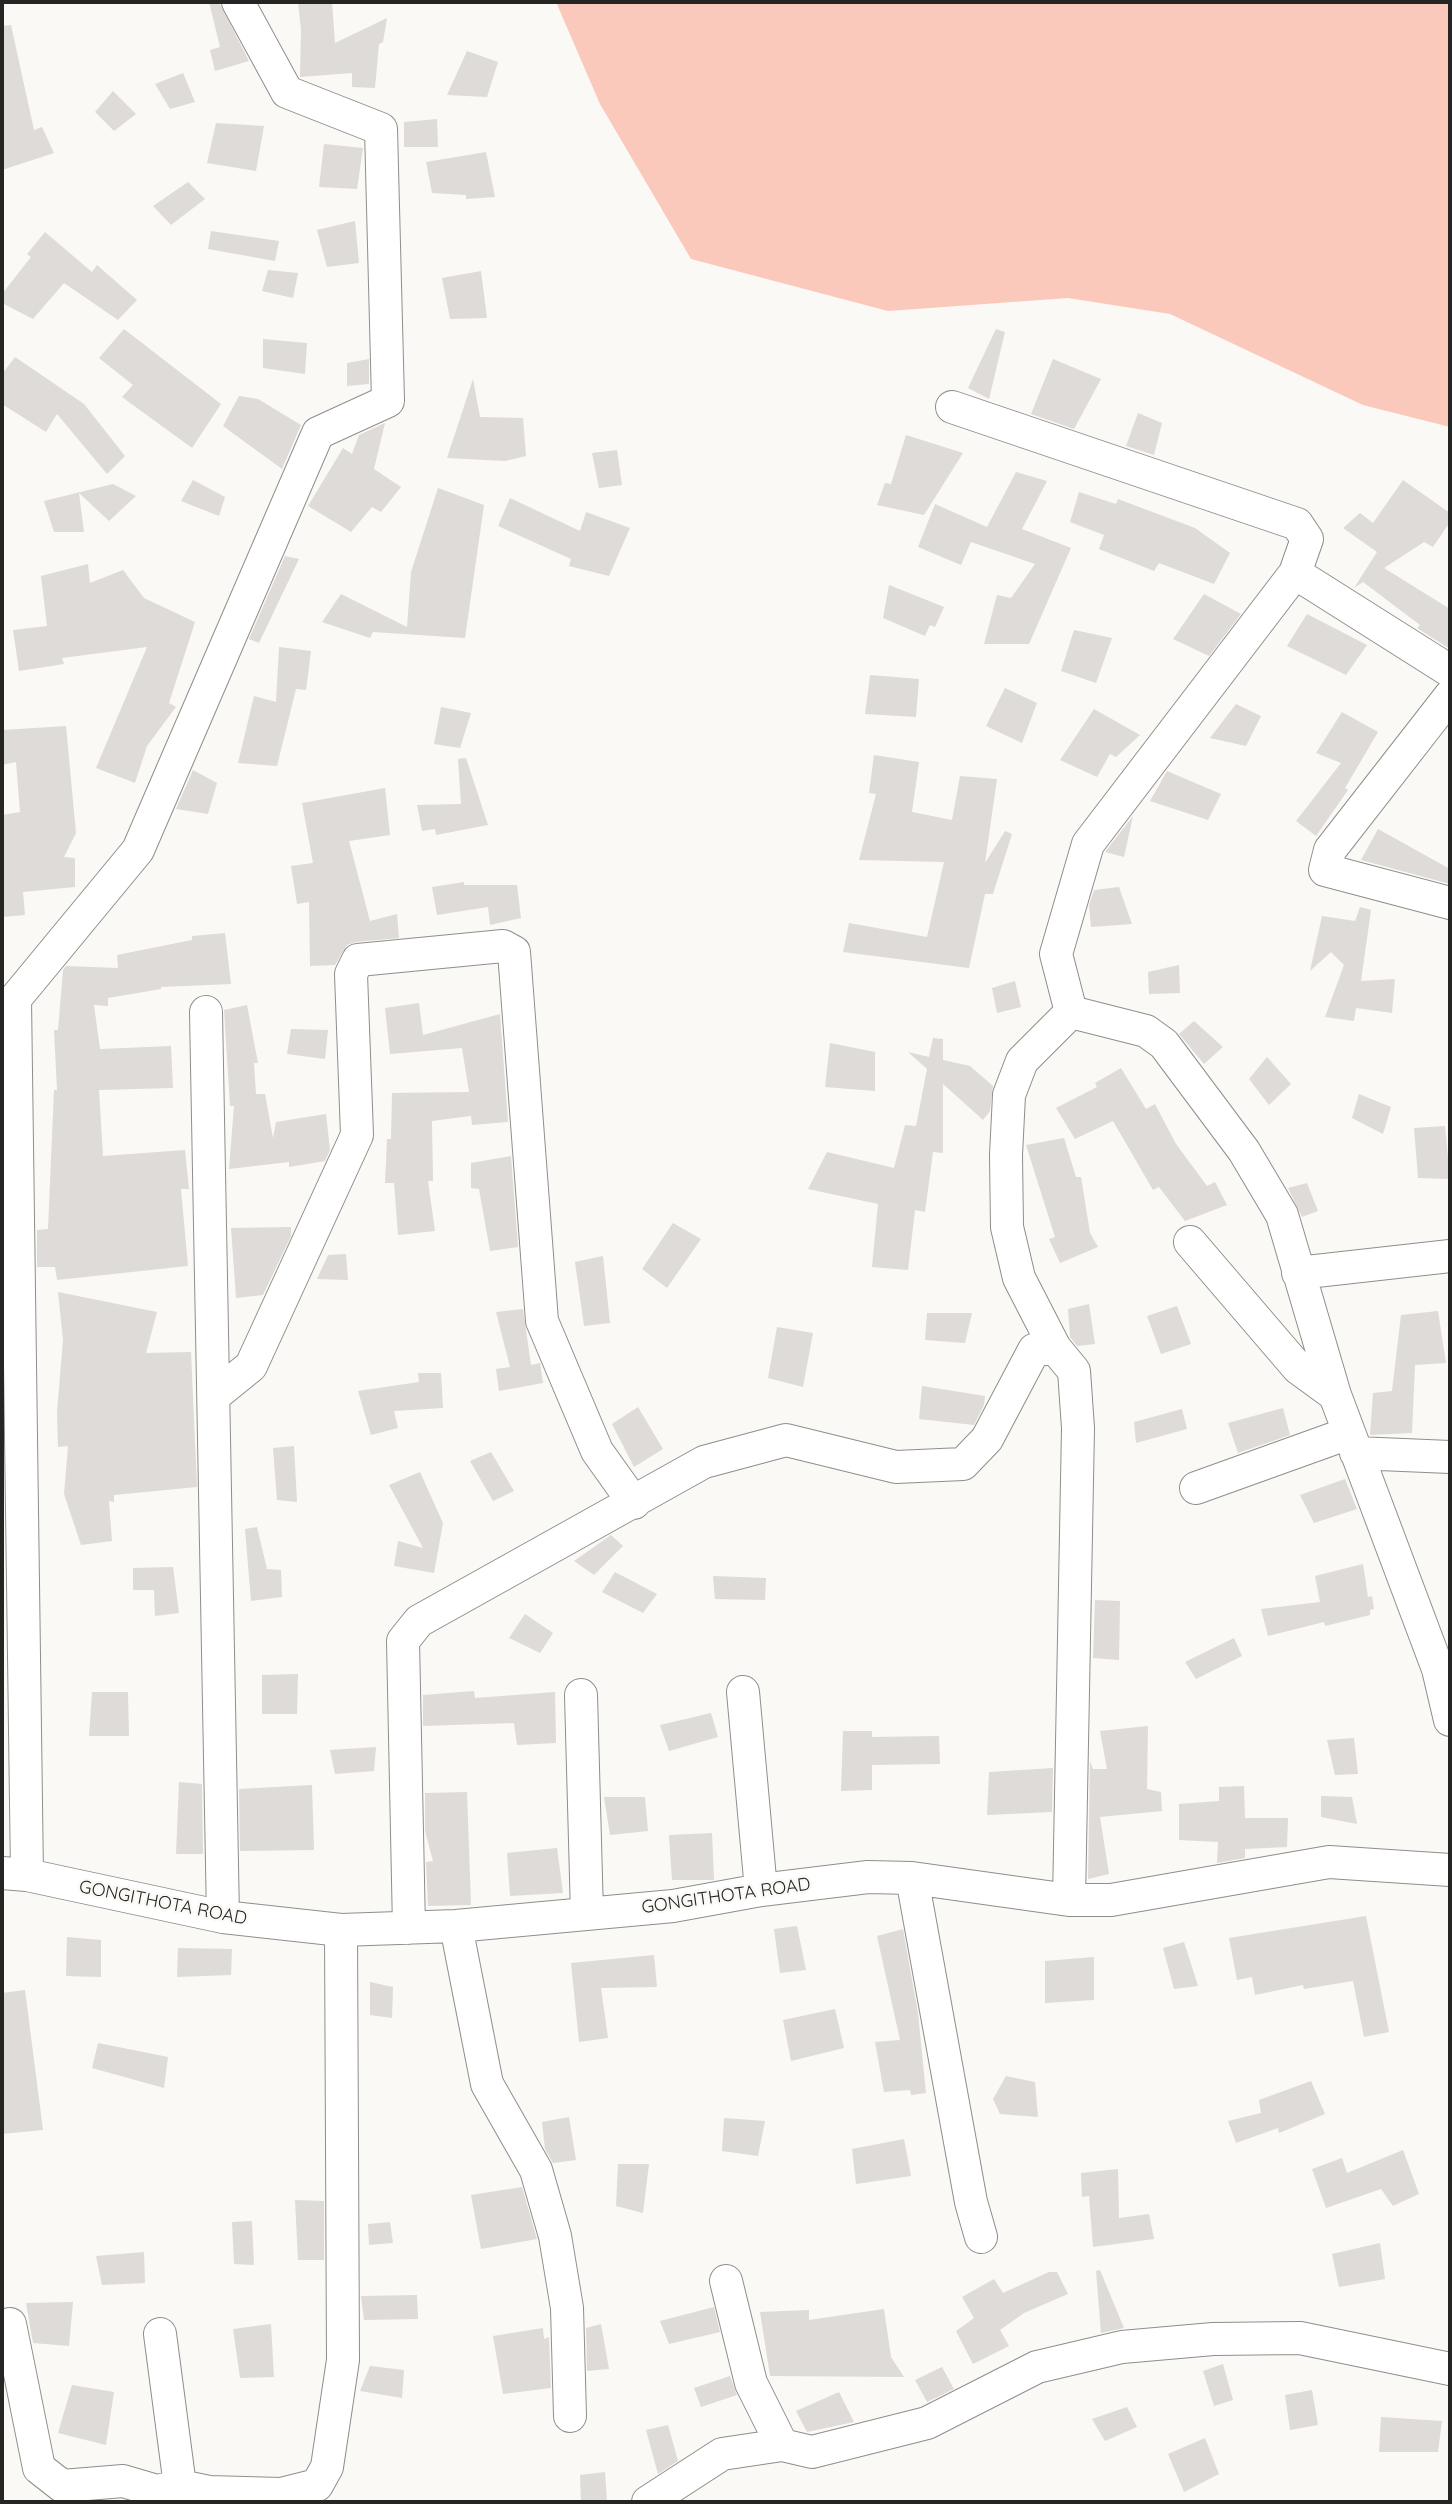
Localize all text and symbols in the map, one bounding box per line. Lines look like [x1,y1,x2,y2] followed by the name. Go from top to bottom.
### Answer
[640,1873,812,1919] street label: GONGITHOTA ROAD
[77,1876,249,1930] street label: GONGITHOTA ROAD

